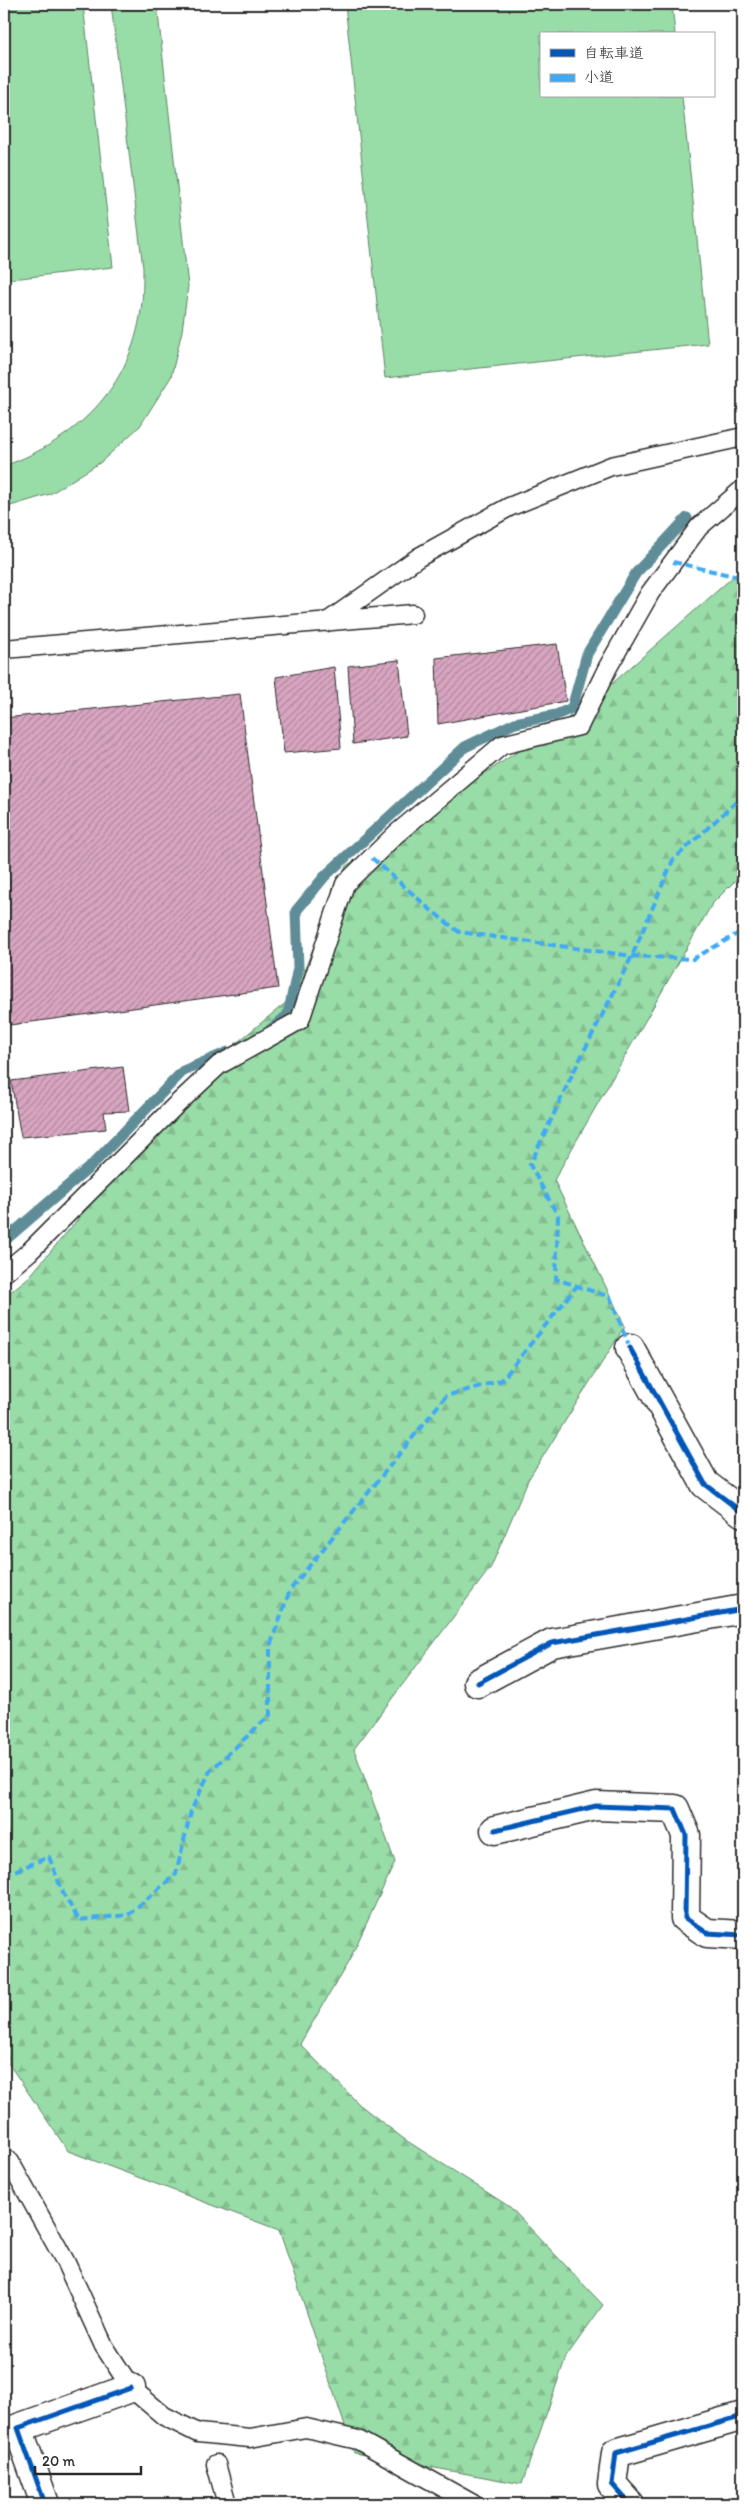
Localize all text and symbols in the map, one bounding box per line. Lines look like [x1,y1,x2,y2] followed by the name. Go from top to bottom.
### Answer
[540,32,714,98] legend
[584,44,644,62] text: 自転車道
[584,68,614,86] text: 小道
[35,2443,141,2475] scale bar
[42,2452,76,2470] text: 20 m

